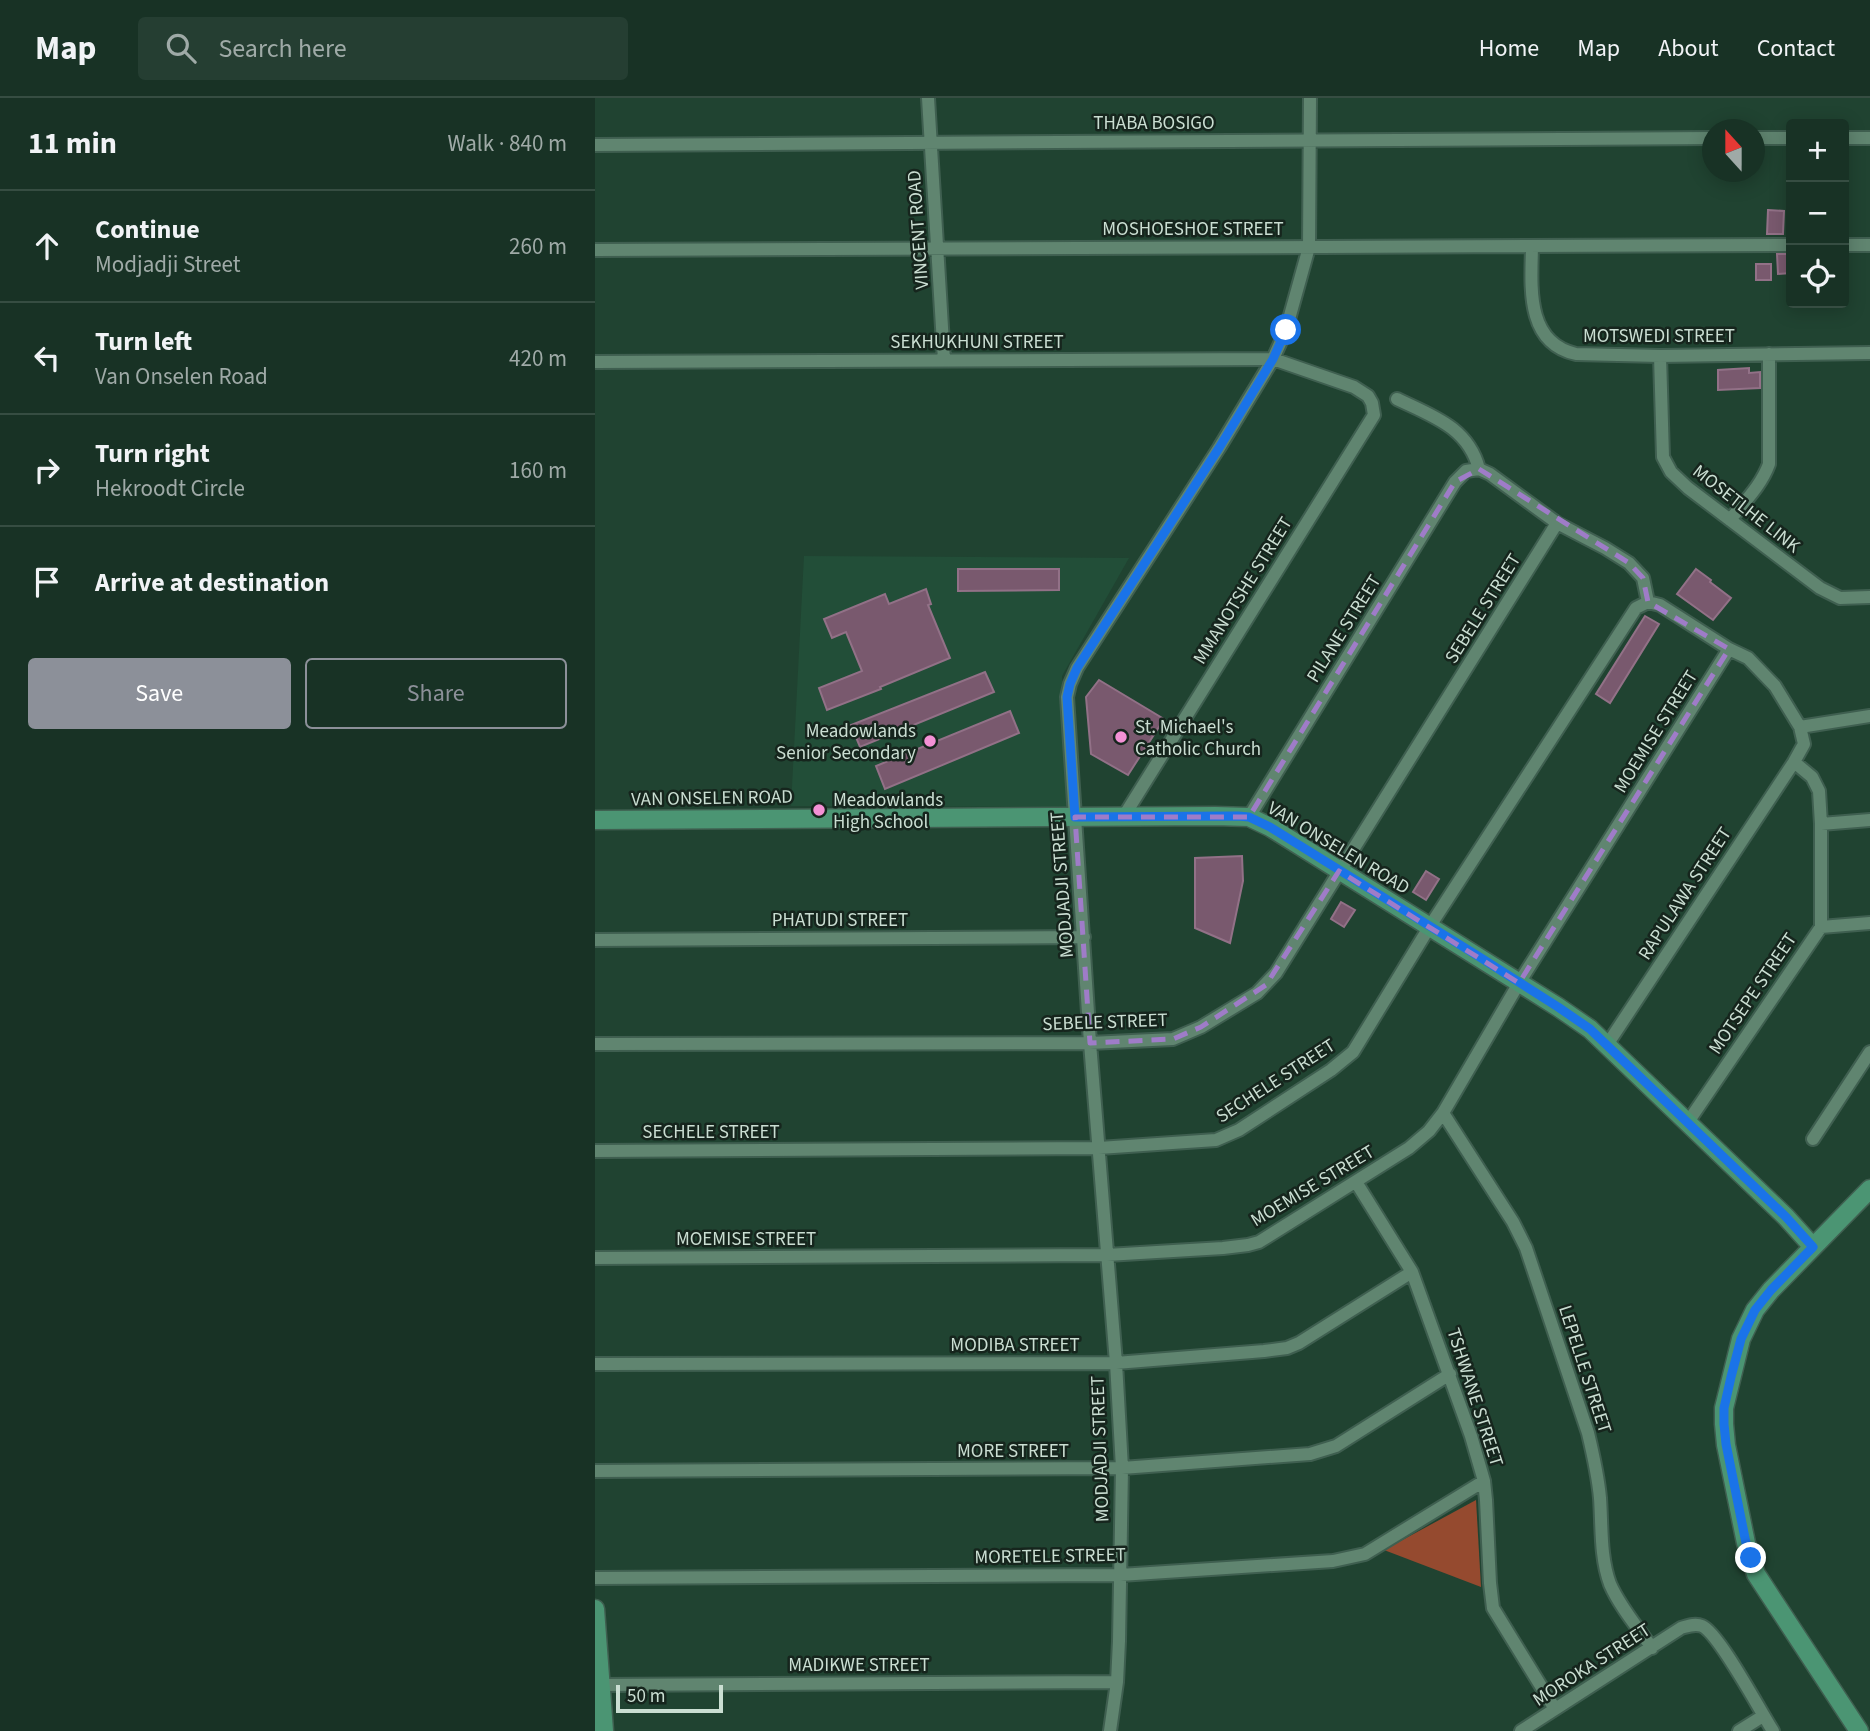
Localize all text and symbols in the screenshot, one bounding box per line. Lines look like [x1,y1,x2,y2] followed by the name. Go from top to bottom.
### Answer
[138,17,628,80] search box
[35,25,96,72] text: Map
[162,29,200,67] icon: search
[218,30,347,67] text: Search here
[1479,31,1539,66] text: Home
[1577,31,1620,66] text: Map
[1658,31,1719,66] text: About
[1757,31,1835,66] text: Contact
[1093,110,1215,137] street label: THABA BOSIGO
[1702,119,1765,182] north arrow
[1786,119,1849,308] map controls
[1786,119,1849,182] button: +
[28,122,117,165] text: 11 min
[448,127,567,160] text: Walk · 840 m
[901,169,936,290] street label: VINCENT ROAD
[1786,182,1849,245] button: −
[95,211,200,248] text: Continue
[1102,216,1284,243] street label: MOSHOESHOE STREET
[28,227,66,265] icon: ahead
[509,230,567,263] text: 260 m
[1786,245,1849,308] button: locate
[95,248,241,281] text: Modjadji Street
[1270,314,1301,345] route start
[95,323,192,360] text: Turn left
[1583,323,1735,350] street label: MOTSWEDI STREET
[890,329,1064,356] street label: SEKHUKHUNI STREET
[28,339,66,377] icon: left
[509,342,567,375] text: 420 m
[95,360,268,393] text: Van Onselen Road
[95,435,210,472] text: Turn right
[28,451,66,489] icon: right
[509,454,567,487] text: 160 m
[1687,459,1806,560] street label: MOSETLHE LINK
[95,472,245,505] text: Hekroodt Circle
[1187,512,1300,670] street label: MMANOTSHE STREET
[1439,548,1528,669] street label: SEBELE STREET
[28,563,66,601] icon: arrive
[95,564,329,601] text: Arrive at destination
[1300,570,1388,688] street label: PILANE STREET
[28,658,291,729] button: Save
[305,658,567,729] button: Share
[1608,665,1705,798] street label: MOEMISE STREET
[1135,714,1261,763] place label: St. Michael's Catholic Church
[776,718,916,767] place label: Meadowlands Senior Secondary
[1113,729,1129,745] marker: St. Michael's Catholic Church
[922,733,938,749] marker: Meadowlands Senior Secondary
[631,784,793,813] street label: VAN ONSELEN ROAD
[833,787,943,836] place label: Meadowlands High School
[1262,795,1414,901] street label: VAN ONSELEN ROAD
[811,802,827,818] marker: Meadowlands High School
[1044,811,1081,959] street label: MODJADJI STREET
[1632,822,1738,966] street label: RAPULAWA STREET
[772,907,908,934] street label: PHATUDI STREET
[1703,928,1804,1060] street label: MOTSEPE STREET
[1042,1007,1168,1038] street label: SEBELE STREET
[1211,1033,1341,1130] street label: SECHELE STREET
[642,1119,780,1146] street label: SECHELE STREET
[1246,1139,1380,1234] street label: MOEMISE STREET
[676,1226,816,1253] street label: MOEMISE STREET
[1551,1302,1618,1437] street label: LEPELLE STREET
[1439,1325,1510,1470] street label: TSHWANE STREET
[950,1332,1080,1359] street label: MODIBA STREET
[1084,1375,1117,1523] street label: MODJADJI STREET
[957,1438,1069,1465] street label: MORE STREET
[974,1542,1126,1571] street label: MORETELE STREET
[1735,1542,1766,1573] route end
[1528,1617,1656,1714] street label: MOROKA STREET
[788,1652,930,1679] street label: MADIKWE STREET
[616,1682,723,1714] scale bar
[627,1683,665,1710] text: 50 m

